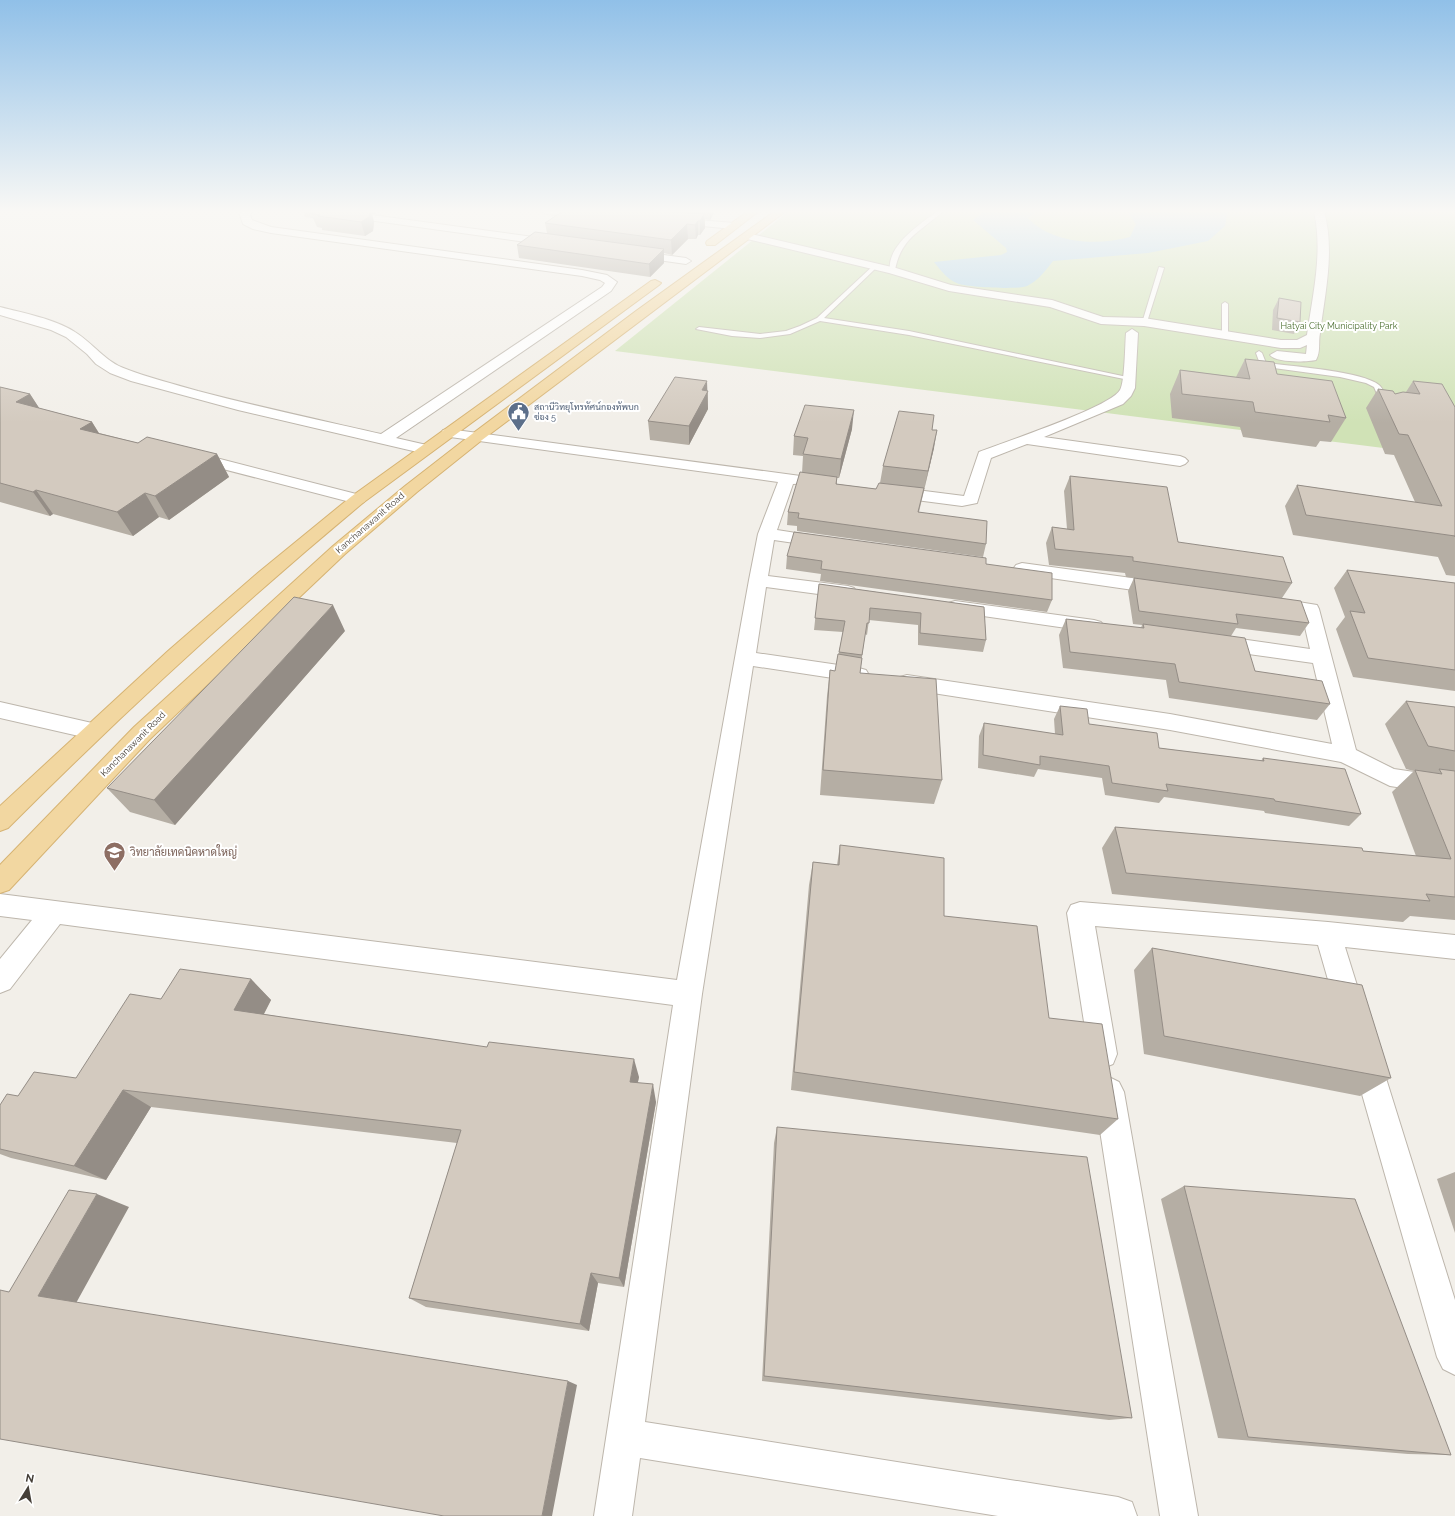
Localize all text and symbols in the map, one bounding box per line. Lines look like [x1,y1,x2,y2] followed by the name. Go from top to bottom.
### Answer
[1280,321,1398,331] park label: Hatyai City Municipality Park
[506,399,532,432] public building icon: สถานีวิทยุโทรทัศน์กองทัพบก ช่อง 5
[534,401,639,422] place label: สถานีวิทยุโทรทัศน์กองทัพบก ช่อง 5
[334,490,407,555] street label: Kanchanawanit Road
[99,709,168,778] street label: Kanchanawanit Road
[102,839,128,872] school or university icon: วิทยาลัยเทคนิคหาดใหญ่
[130,844,237,859] place label: วิทยาลัยเทคนิคหาดใหญ่
[8,1468,48,1508] north arrow
[24,1471,35,1486] text: N

